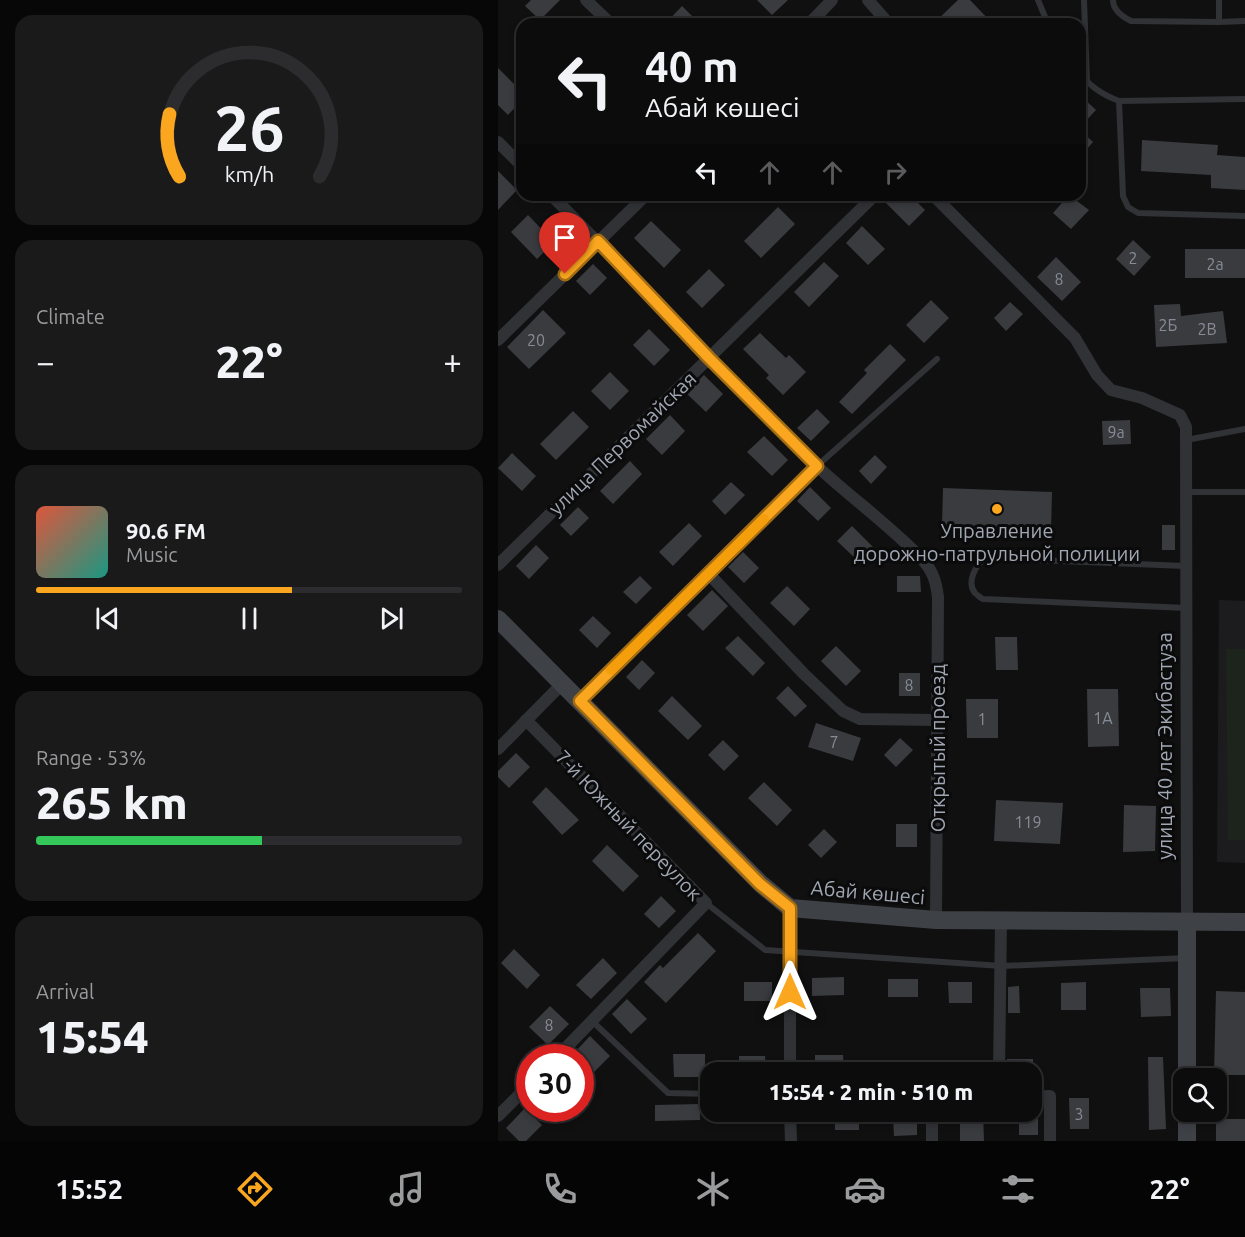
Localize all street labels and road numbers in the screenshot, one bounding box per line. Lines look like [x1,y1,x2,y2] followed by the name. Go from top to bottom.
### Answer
[544,367,700,519] street label: улица Первомайская
[1153,632,1176,860] street label: улица 40 лет Экибастуза
[926,663,949,832] street label: Открытый проезд
[551,745,707,905] street label: 7-й Южный переулок
[810,876,926,908] street label: Абай көшесі

